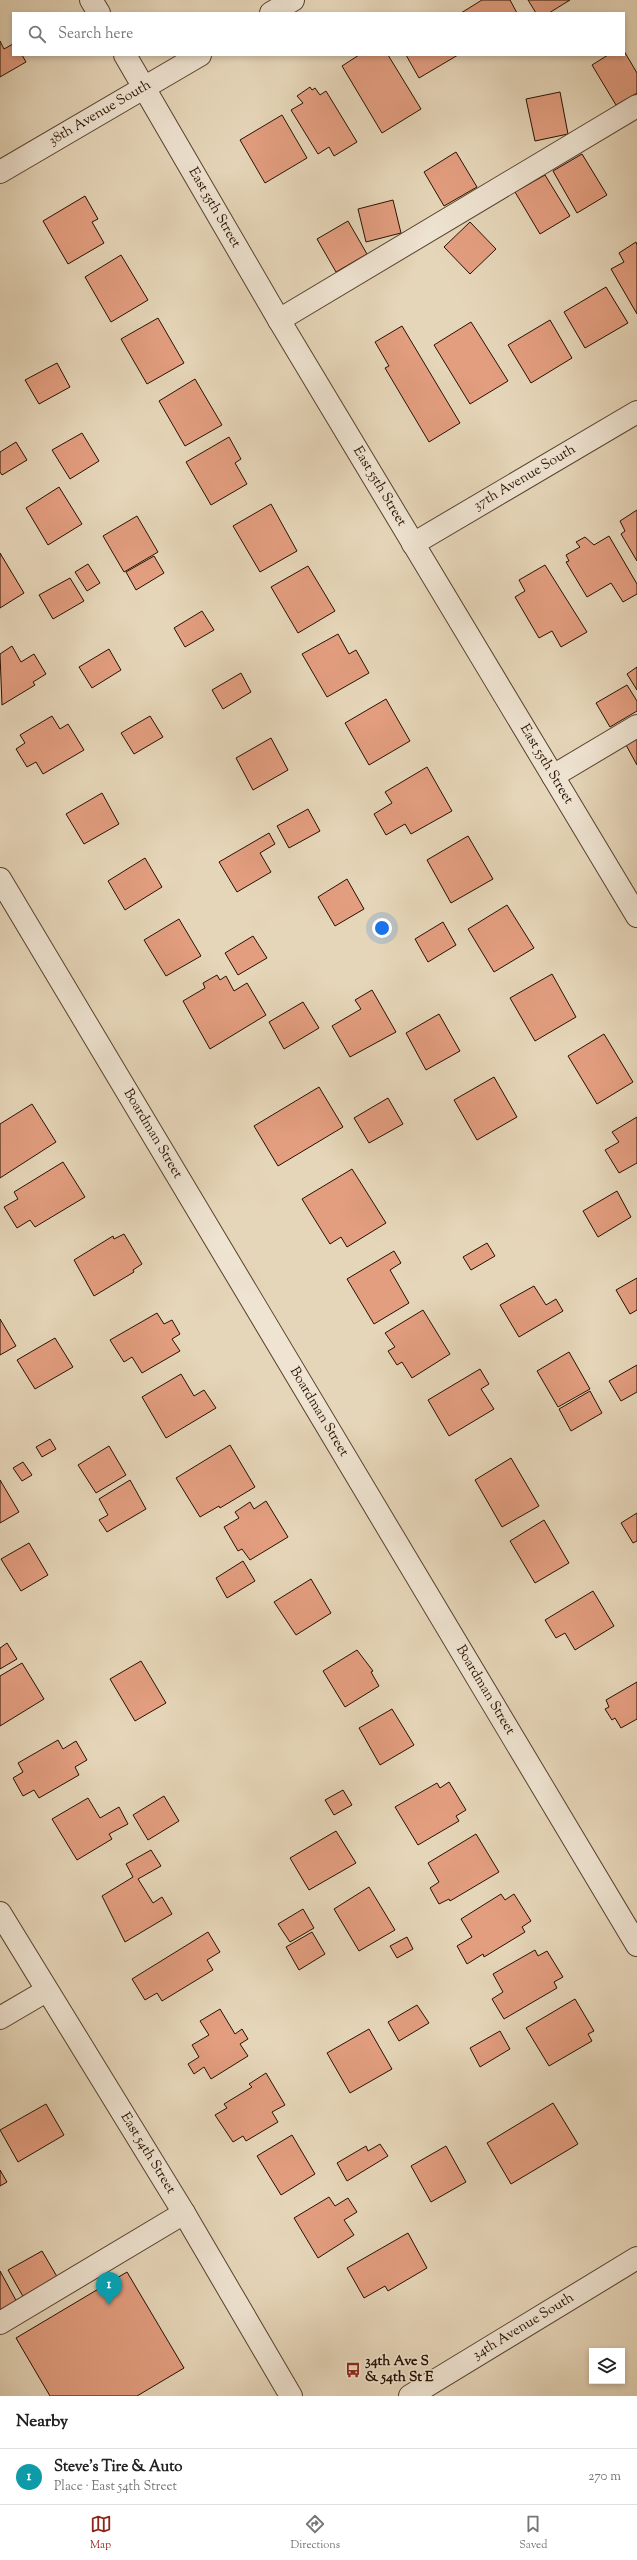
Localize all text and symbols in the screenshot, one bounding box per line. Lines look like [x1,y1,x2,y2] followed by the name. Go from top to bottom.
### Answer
[12,12,625,56] search box
[26,23,48,45] icon: search
[58,24,133,45] text: Search here
[45,76,155,151] street label: 38th Avenue South
[183,164,245,252] street label: East 55th Street
[470,440,580,516] street label: 37th Avenue South
[347,443,411,531] street label: East 55th Street
[514,721,578,808] street label: East 55th Street
[372,918,392,938] your location
[118,1085,187,1183] street label: Boardman Street
[284,1363,353,1461] street label: Boardman Street
[450,1642,519,1739] street label: Boardman Street
[115,2109,180,2198] street label: East 54th Street
[96,2272,122,2305] pin: 1
[469,2288,578,2365] street label: 34th Avenue South
[589,2348,625,2384] map controls
[589,2348,625,2384] button: layers
[365,2352,434,2388] place label: 34th Ave S & 54th St E
[344,2361,362,2379] bus stop icon: 34th Ave S & 54th St E
[16,2410,68,2434] text: Nearby
[54,2457,182,2478] text: Steve's Tire & Auto
[27,2468,31,2486] text: 1
[588,2468,621,2486] text: 270 m
[54,2478,177,2496] text: Place · East 54th Street
[90,2513,112,2553] tab: Map
[291,2513,340,2553] tab: Directions
[519,2513,547,2553] tab: Saved

